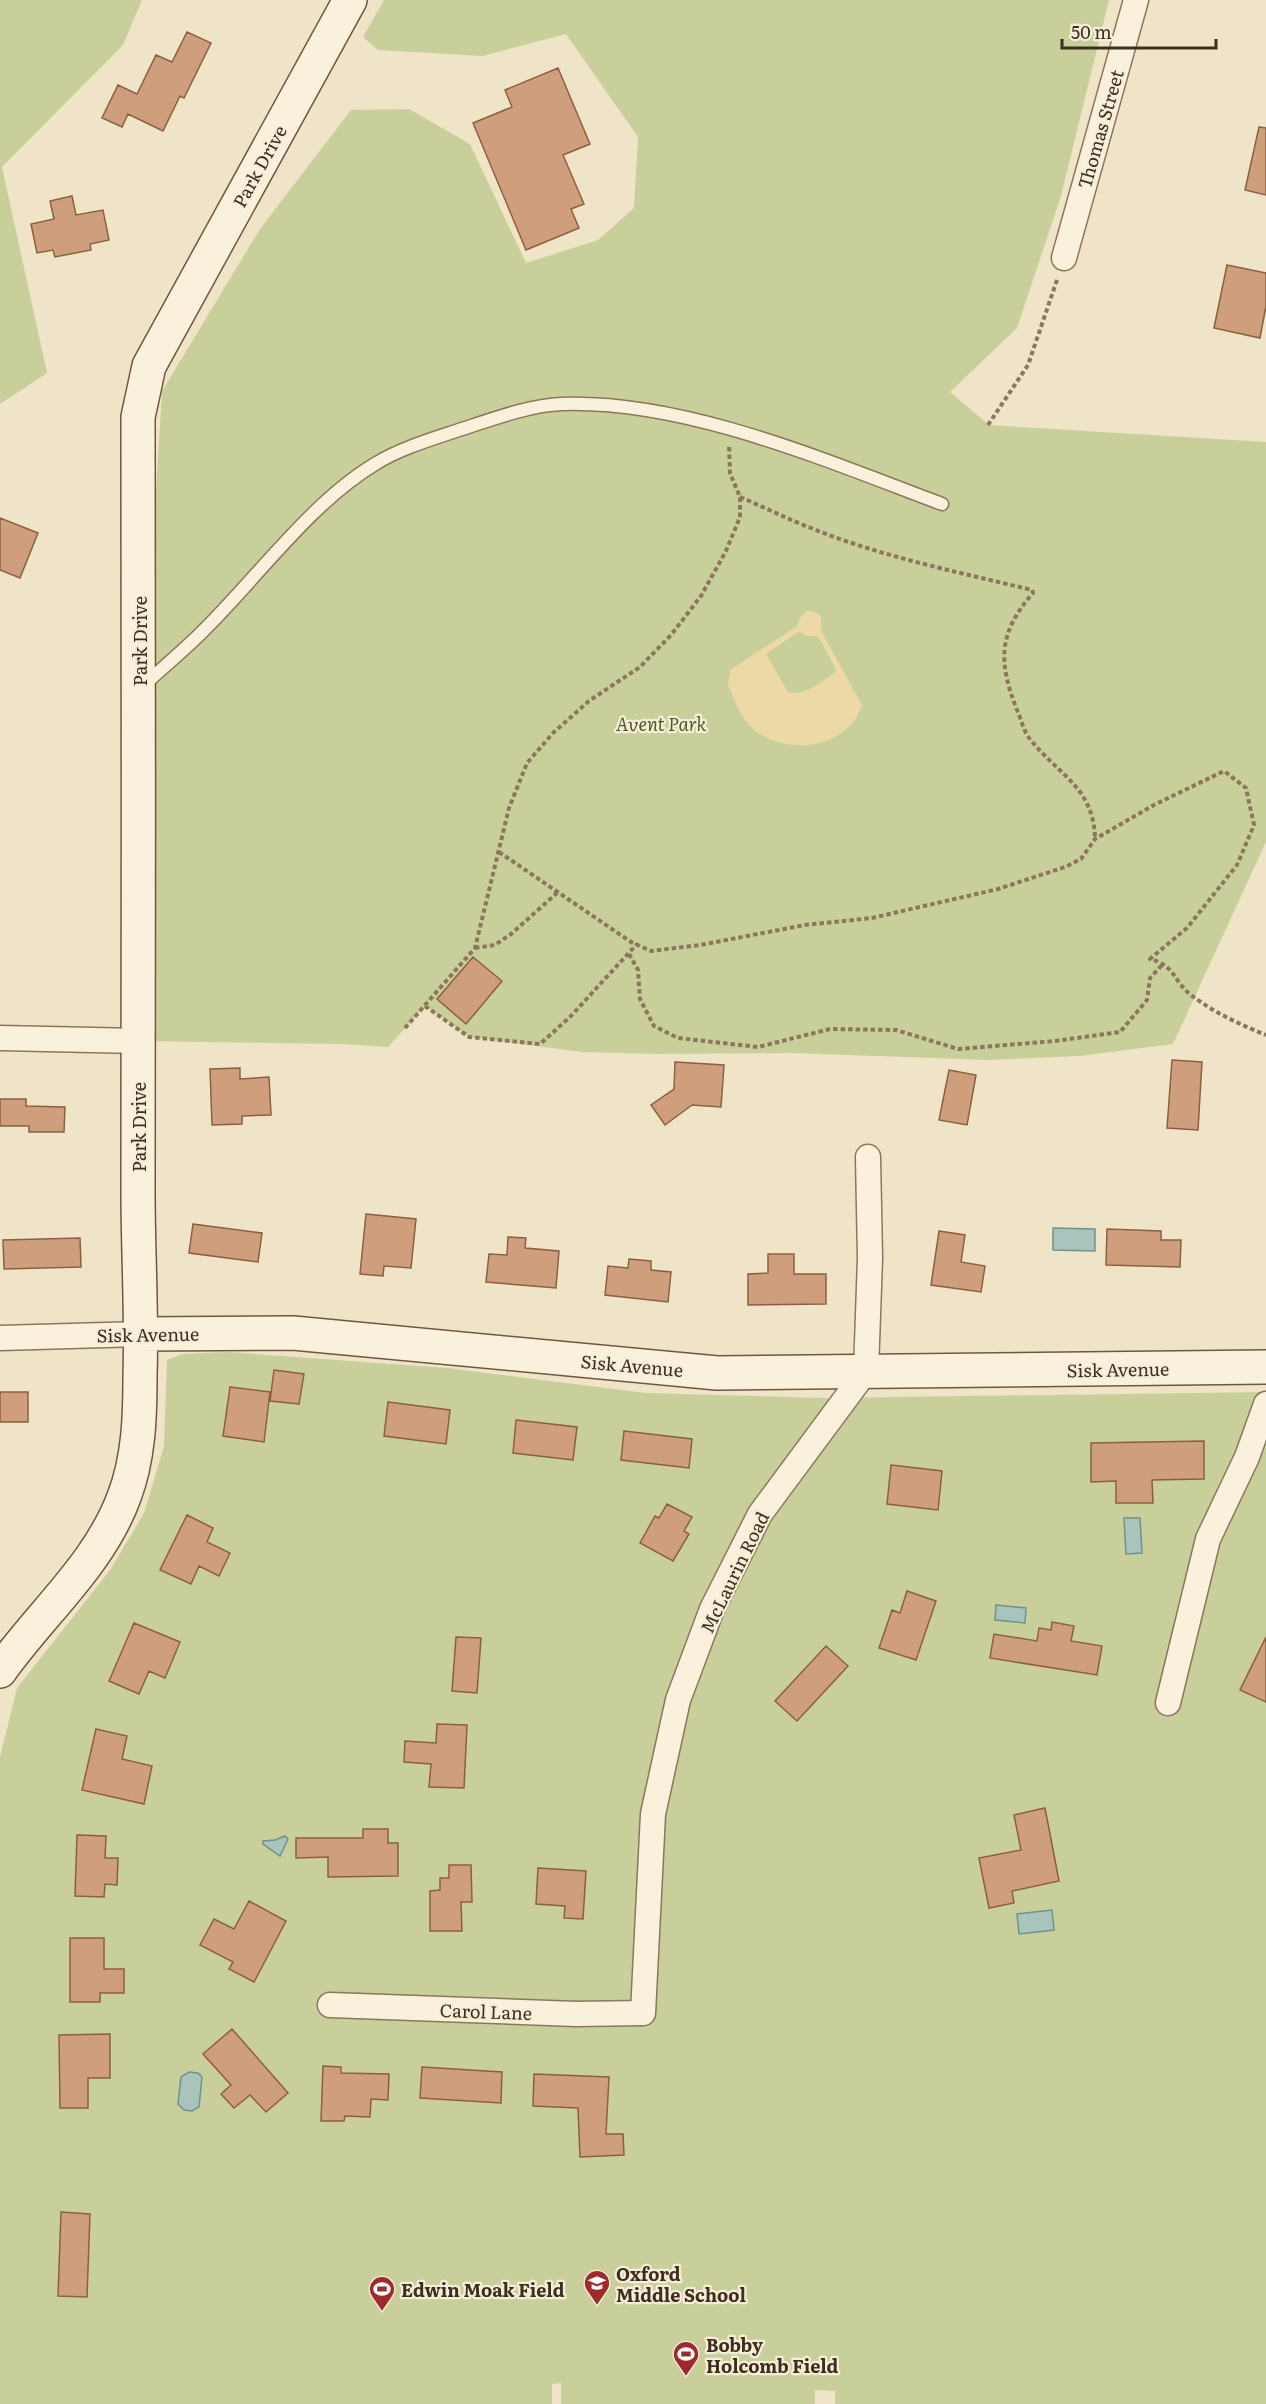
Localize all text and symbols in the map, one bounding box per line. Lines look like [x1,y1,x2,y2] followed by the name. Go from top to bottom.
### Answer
[1062,12,1216,50] scale bar
[1071,18,1112,45] text: 50 m
[1070,66,1130,192] street label: Thomas Street
[225,120,293,212] street label: Park Drive
[126,596,153,686] street label: Park Drive
[616,710,706,737] park label: Avent Park
[125,1082,152,1172] street label: Park Drive
[96,1320,200,1348] street label: Sisk Avenue
[580,1347,684,1383] street label: Sisk Avenue
[1066,1355,1170,1383] street label: Sisk Avenue
[693,1507,775,1637] street label: McLaurin Road
[439,1996,533,2026] street label: Carol Lane
[616,2260,746,2308] place label: Oxford Middle School
[582,2268,612,2306] school or university icon: Oxford Middle School
[367,2274,397,2312] sports icon: Edwin Moak Field
[401,2276,565,2303] place label: Edwin Moak Field
[706,2331,839,2379] place label: Bobby Holcomb Field
[671,2339,701,2377] sports icon: Bobby Holcomb Field

